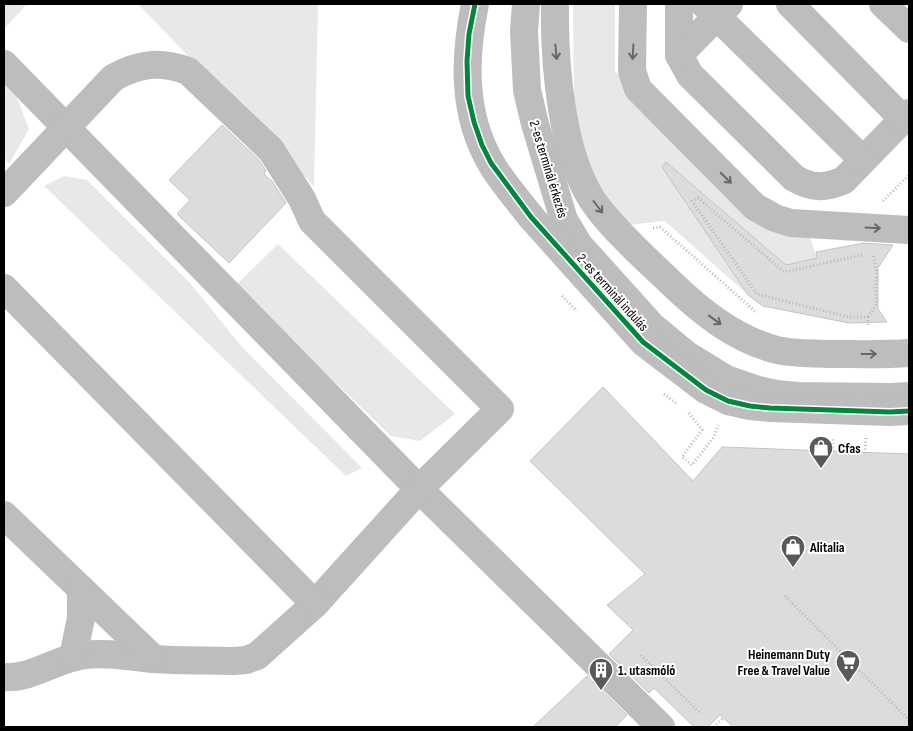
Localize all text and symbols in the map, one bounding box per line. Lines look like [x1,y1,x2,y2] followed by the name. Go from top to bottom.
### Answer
[551,44,561,60] one-way arrow
[628,44,637,60] one-way arrow
[526,118,571,220] street label: 2-es terminál érkezés
[720,172,732,184] one-way arrow
[592,200,603,213] one-way arrow
[864,223,880,232] one-way arrow
[573,250,652,335] street label: 2-es terminál indulás
[707,314,721,325] one-way arrow
[861,349,877,359] one-way arrow
[808,435,834,469] shop icon: Cfas
[838,440,861,457] place label: Cfas
[780,534,806,568] shop icon: Alitalia
[809,539,845,556] place label: Alitalia
[738,646,830,679] place label: Heinemann Duty Free & Travel Value
[835,649,861,683] supermarket icon: Heinemann Duty Free & Travel Value
[588,657,614,691] building icon: 1. utasmóló
[618,662,675,679] place label: 1. utasmóló

